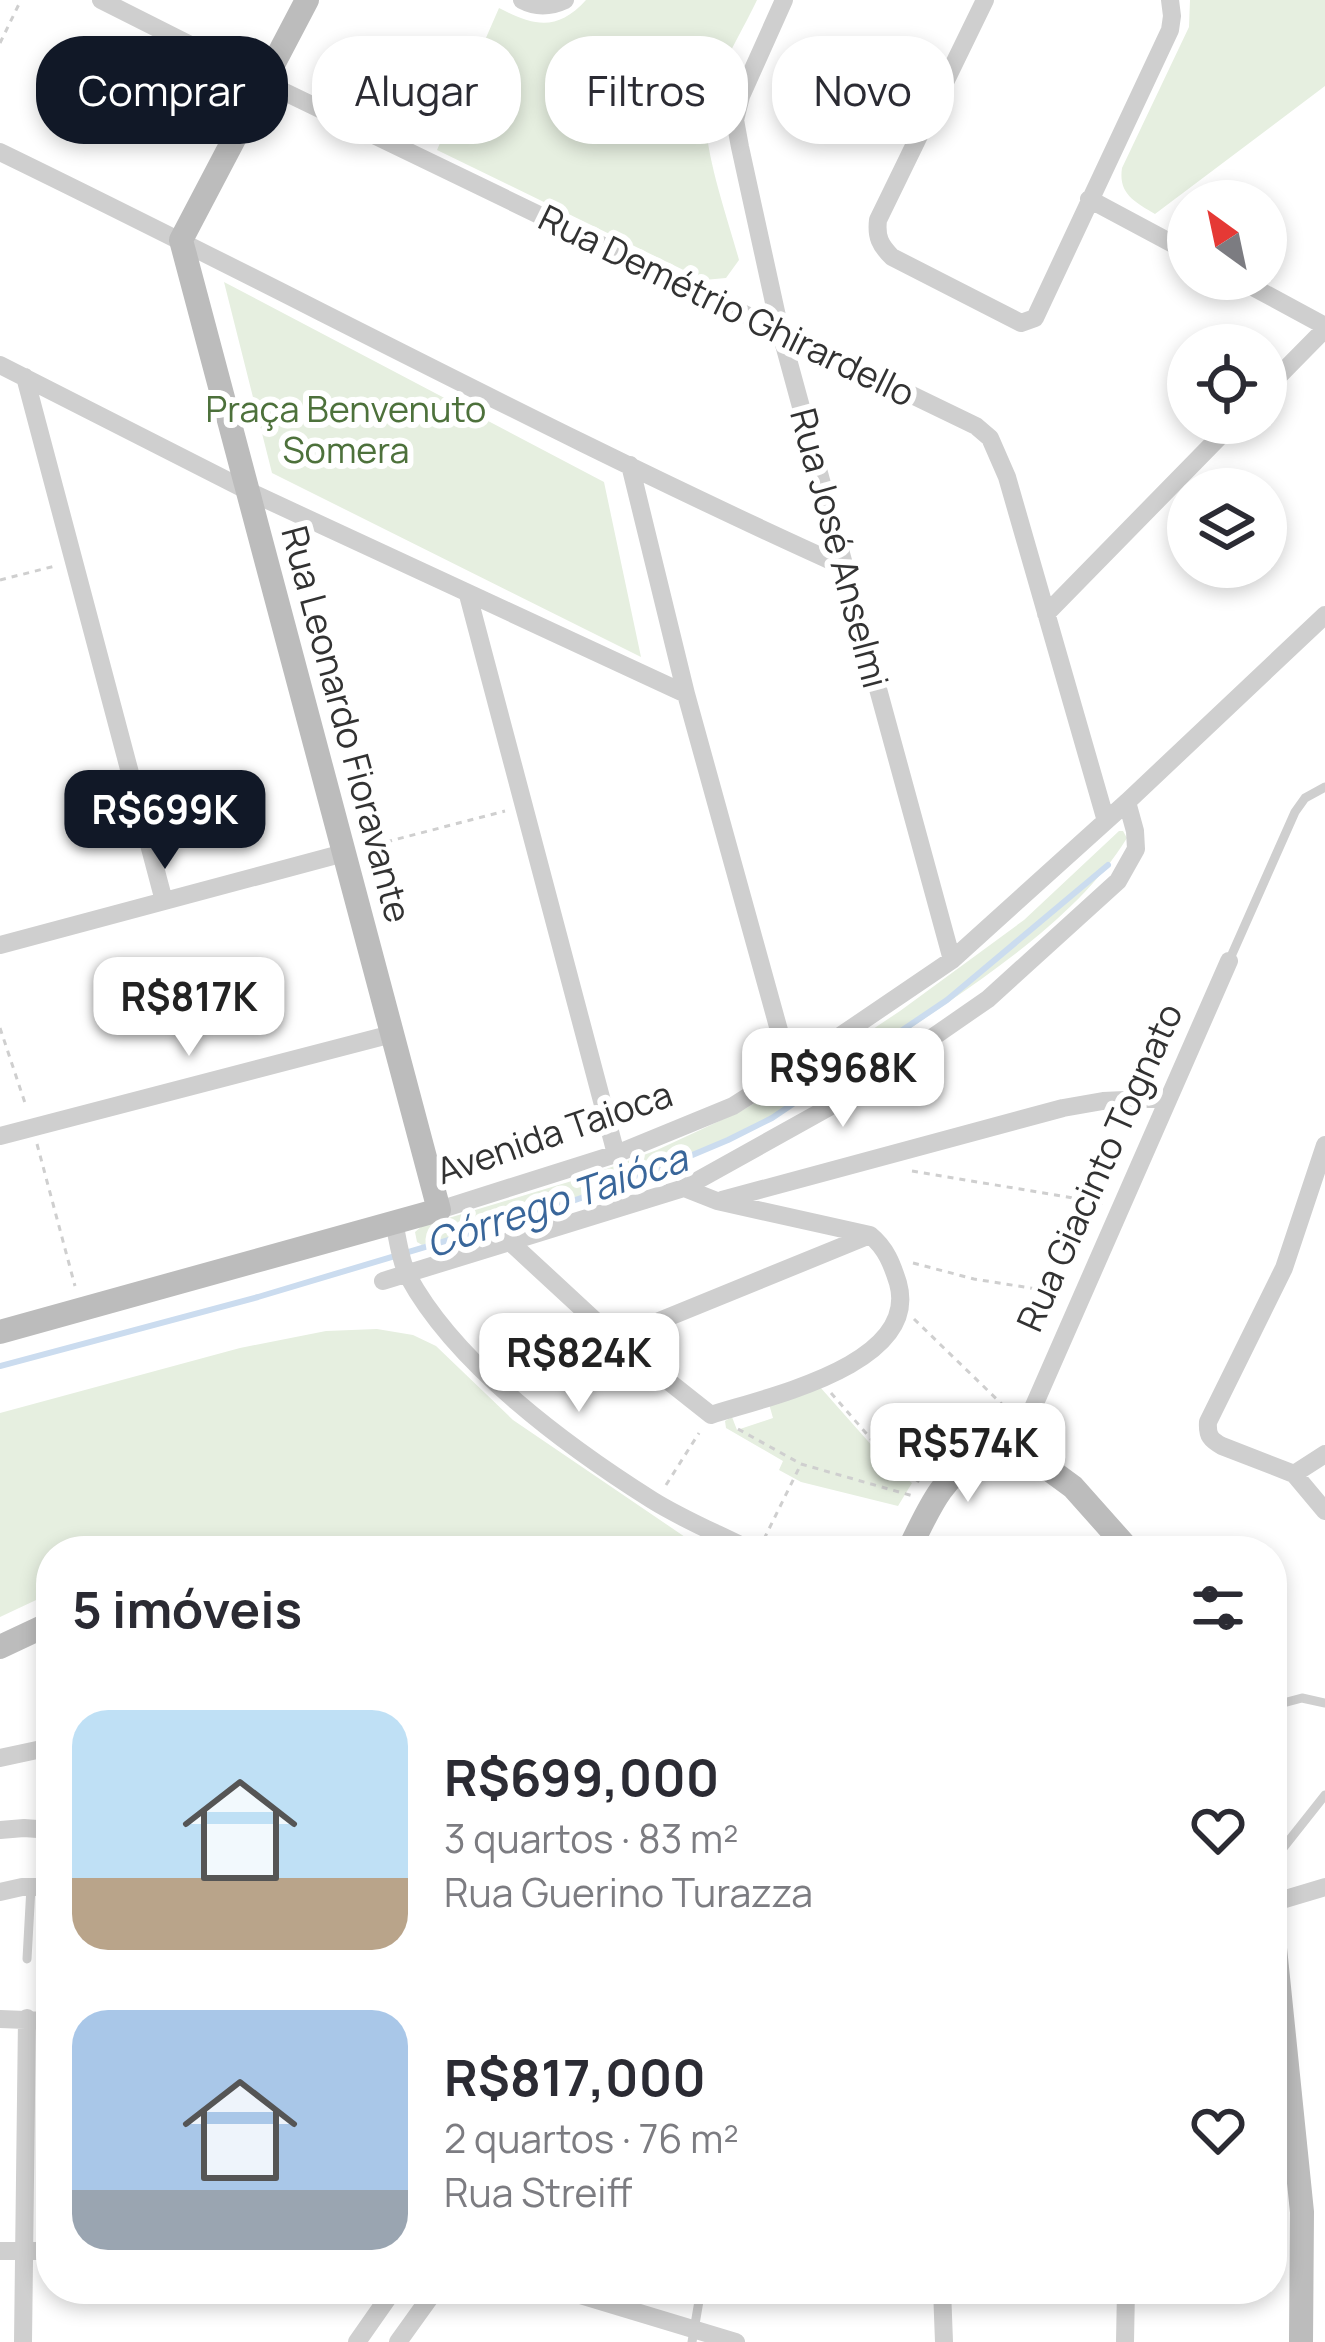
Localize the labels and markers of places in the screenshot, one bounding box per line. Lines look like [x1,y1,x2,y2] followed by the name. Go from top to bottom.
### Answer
[67,770,263,872] pin: R$699K
[91,957,287,1059] pin: R$817K
[745,1028,941,1130] pin: R$968K
[481,1313,677,1415] pin: R$824K
[870,1403,1066,1505] pin: R$574K

